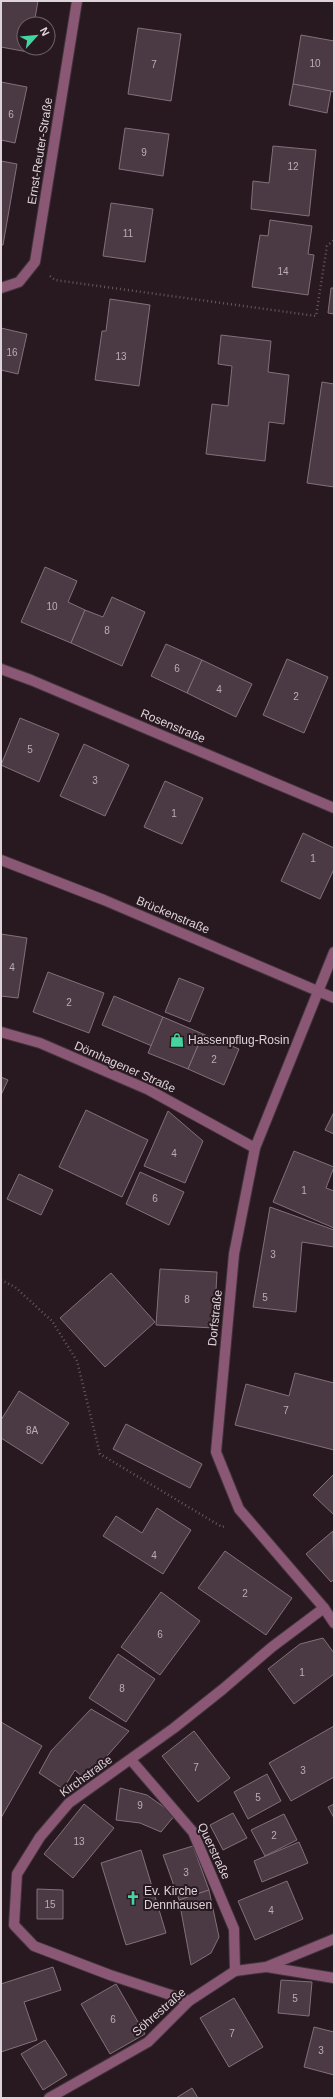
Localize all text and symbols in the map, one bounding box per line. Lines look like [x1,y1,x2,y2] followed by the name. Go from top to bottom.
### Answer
[16,16,56,56] north arrow
[38,25,52,38] text: N
[309,58,321,69] house number: 10
[151,59,157,70] house number: 7
[25,96,55,205] street label: Ernst-Reuter-Straße
[8,109,14,120] house number: 6
[141,147,147,158] house number: 9
[287,161,299,172] house number: 12
[123,228,134,239] house number: 11
[277,266,289,277] house number: 14
[6,347,18,358] house number: 16
[115,351,127,362] house number: 13
[46,601,58,612] house number: 10
[104,625,110,636] house number: 8
[174,663,180,674] house number: 6
[216,684,222,695] house number: 4
[293,691,299,702] house number: 2
[139,706,208,746] street label: Rosenstraße
[27,744,33,755] house number: 5
[92,775,98,786] house number: 3
[171,808,177,819] house number: 1
[310,853,316,864] house number: 1
[134,893,212,937] street label: Brückenstraße
[9,962,15,973] house number: 4
[66,997,72,1008] house number: 2
[169,1032,185,1048] shop icon: Hassenpflug-Rosin
[188,1033,289,1047] place label: Hassenpflug-Rosin
[72,1038,178,1096] street label: Dörnhagener Straße
[211,1054,217,1065] house number: 2
[171,1148,177,1159] house number: 4
[301,1185,307,1196] house number: 1
[152,1193,158,1204] house number: 6
[270,1249,276,1260] house number: 3
[205,1289,225,1347] street label: Dorfstraße
[262,1292,268,1303] house number: 5
[184,1294,190,1305] house number: 8
[283,1405,289,1416] house number: 7
[26,1425,38,1436] house number: 8A
[151,1550,157,1561] house number: 4
[242,1588,248,1599] house number: 2
[157,1629,163,1640] house number: 6
[299,1667,305,1678] house number: 1
[119,1683,125,1694] house number: 8
[57,1752,115,1800] street label: Kirchstraße
[193,1762,199,1773] house number: 7
[300,1765,306,1776] house number: 3
[255,1792,261,1803] house number: 5
[137,1800,143,1811] house number: 9
[195,1821,233,1882] street label: Querstraße
[271,1830,277,1841] house number: 2
[73,1836,85,1847] house number: 13
[183,1867,189,1878] house number: 3
[144,1884,212,1912] place label: Ev. Kirche Dennhausen
[125,1890,141,1906] church icon: Ev. Kirche Dennhausen
[44,1899,56,1910] house number: 15
[268,1905,274,1916] house number: 4
[129,1985,189,2039] street label: Söhrestraße
[292,1993,298,2004] house number: 5
[110,2014,116,2025] house number: 6
[229,2028,235,2039] house number: 7
[318,2045,324,2056] house number: 3

